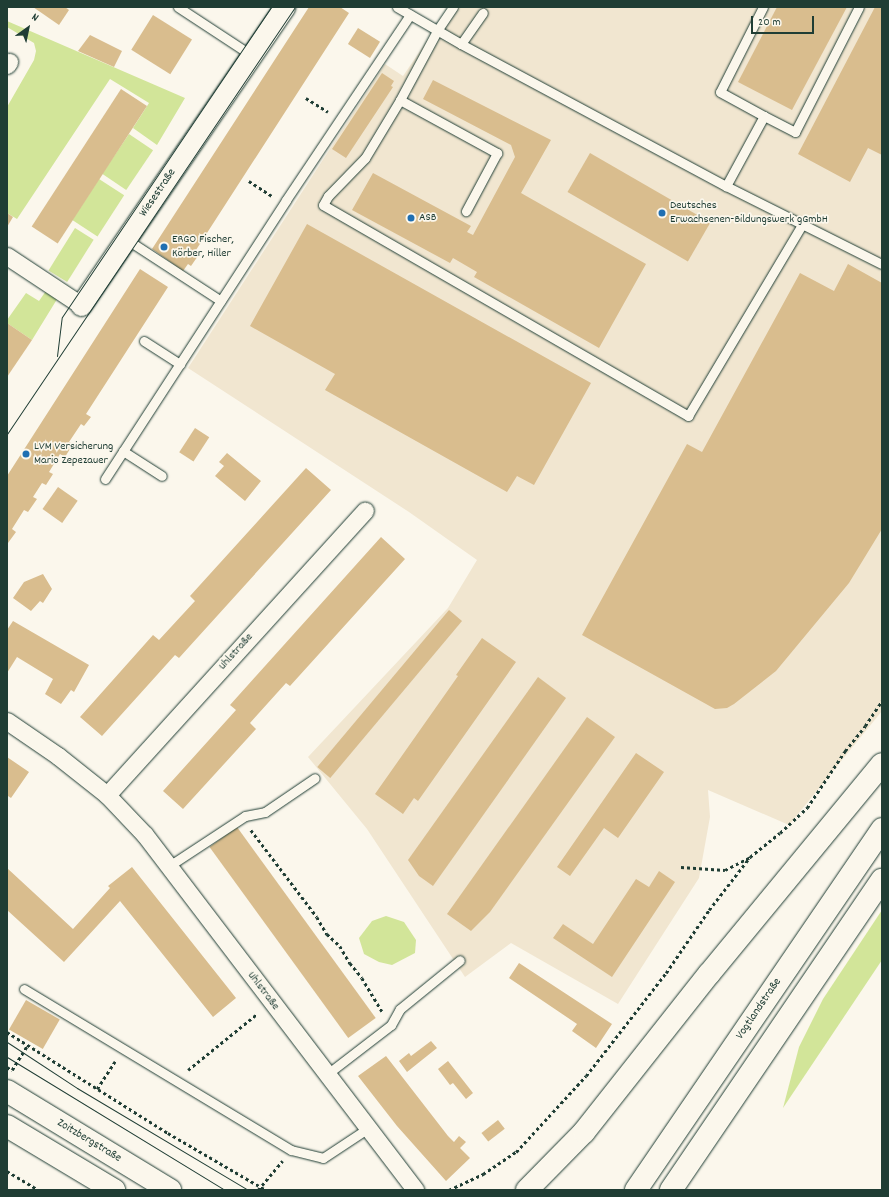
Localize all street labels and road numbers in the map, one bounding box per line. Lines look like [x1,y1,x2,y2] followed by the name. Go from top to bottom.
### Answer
[137,166,179,220] street label: Wiesestraße
[216,631,256,673] street label: Uhlstraße
[244,969,282,1013] street label: Uhlstraße
[733,976,785,1042] street label: Vogtlandstraße
[54,1116,124,1166] street label: Zoitzbergstraße

